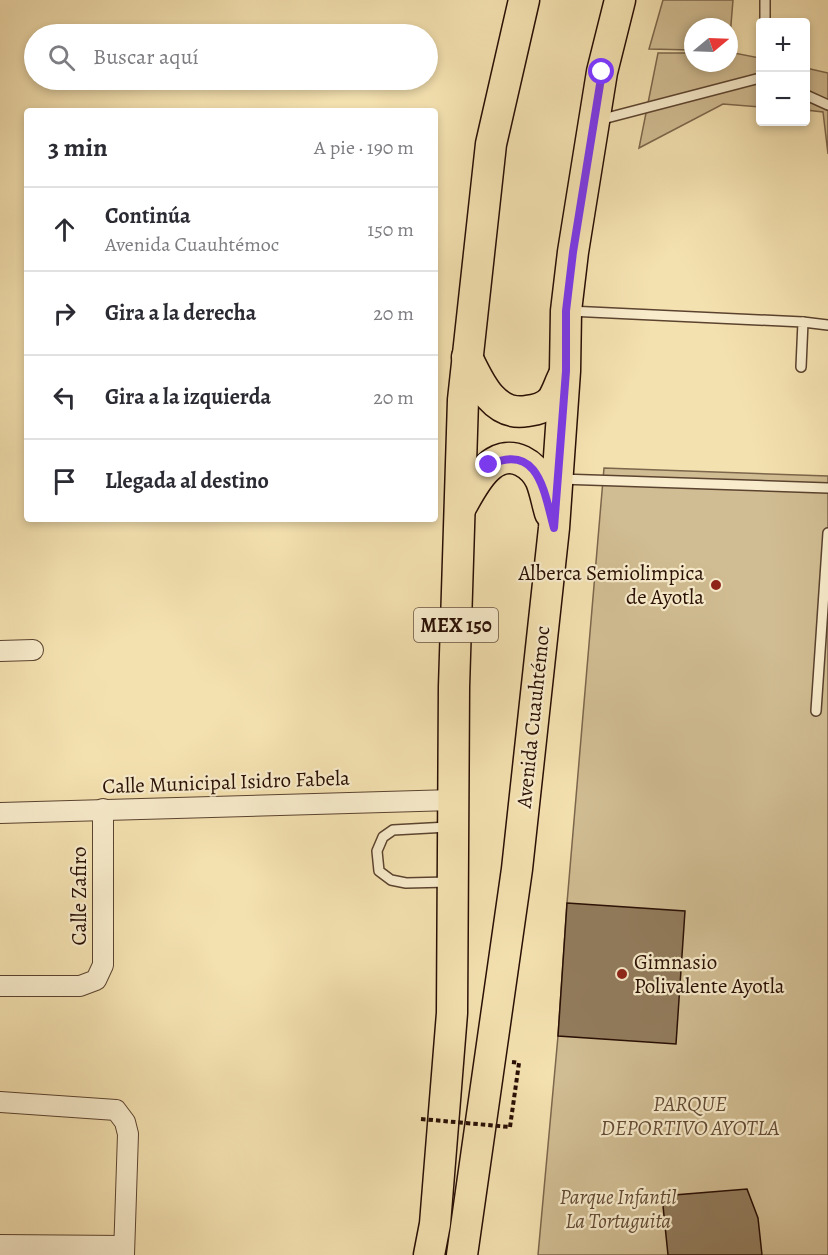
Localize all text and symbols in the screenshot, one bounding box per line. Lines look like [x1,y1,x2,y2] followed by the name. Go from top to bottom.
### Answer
[684,18,738,72] north arrow
[756,18,810,126] map controls
[756,18,810,72] button: +
[24,24,438,90] search box
[45,41,78,74] icon: search
[93,42,199,72] text: Buscar aquí
[588,58,614,84] route start
[756,72,810,126] button: −
[48,130,108,165] text: 3 min
[314,134,414,161] text: A pie · 190 m
[105,201,191,231] text: Continúa
[48,213,81,246] icon: ahead
[367,216,414,243] text: 150 m
[105,231,279,258] text: Avenida Cuauhtémoc
[48,297,81,330] icon: right
[105,298,256,328] text: Gira a la derecha
[373,300,414,327] text: 20 m
[48,381,81,414] icon: left
[105,382,271,412] text: Gira a la izquierda
[373,384,414,411] text: 20 m
[475,451,501,477] route end
[48,465,81,498] icon: arrive
[105,466,269,496] text: Llegada al destino
[518,559,704,611] place label: Alberca Semiolimpica de Ayotla
[709,578,723,592] marker: Alberca Semiolimpica de Ayotla
[414,608,498,642] road number: MEX 150
[509,624,556,810] street label: Avenida Cuauhtémoc
[102,764,351,800] street label: Calle Municipal Isidro Fabela
[65,846,93,946] street label: Calle Zafiro
[634,948,785,1000] place label: Gimnasio Polivalente Ayotla
[615,967,629,981] marker: Gimnasio Polivalente Ayotla
[600,1090,780,1142] park label: PARQUE DEPORTIVO AYOTLA
[560,1183,677,1235] park label: Parque Infantil La Tortuguita

